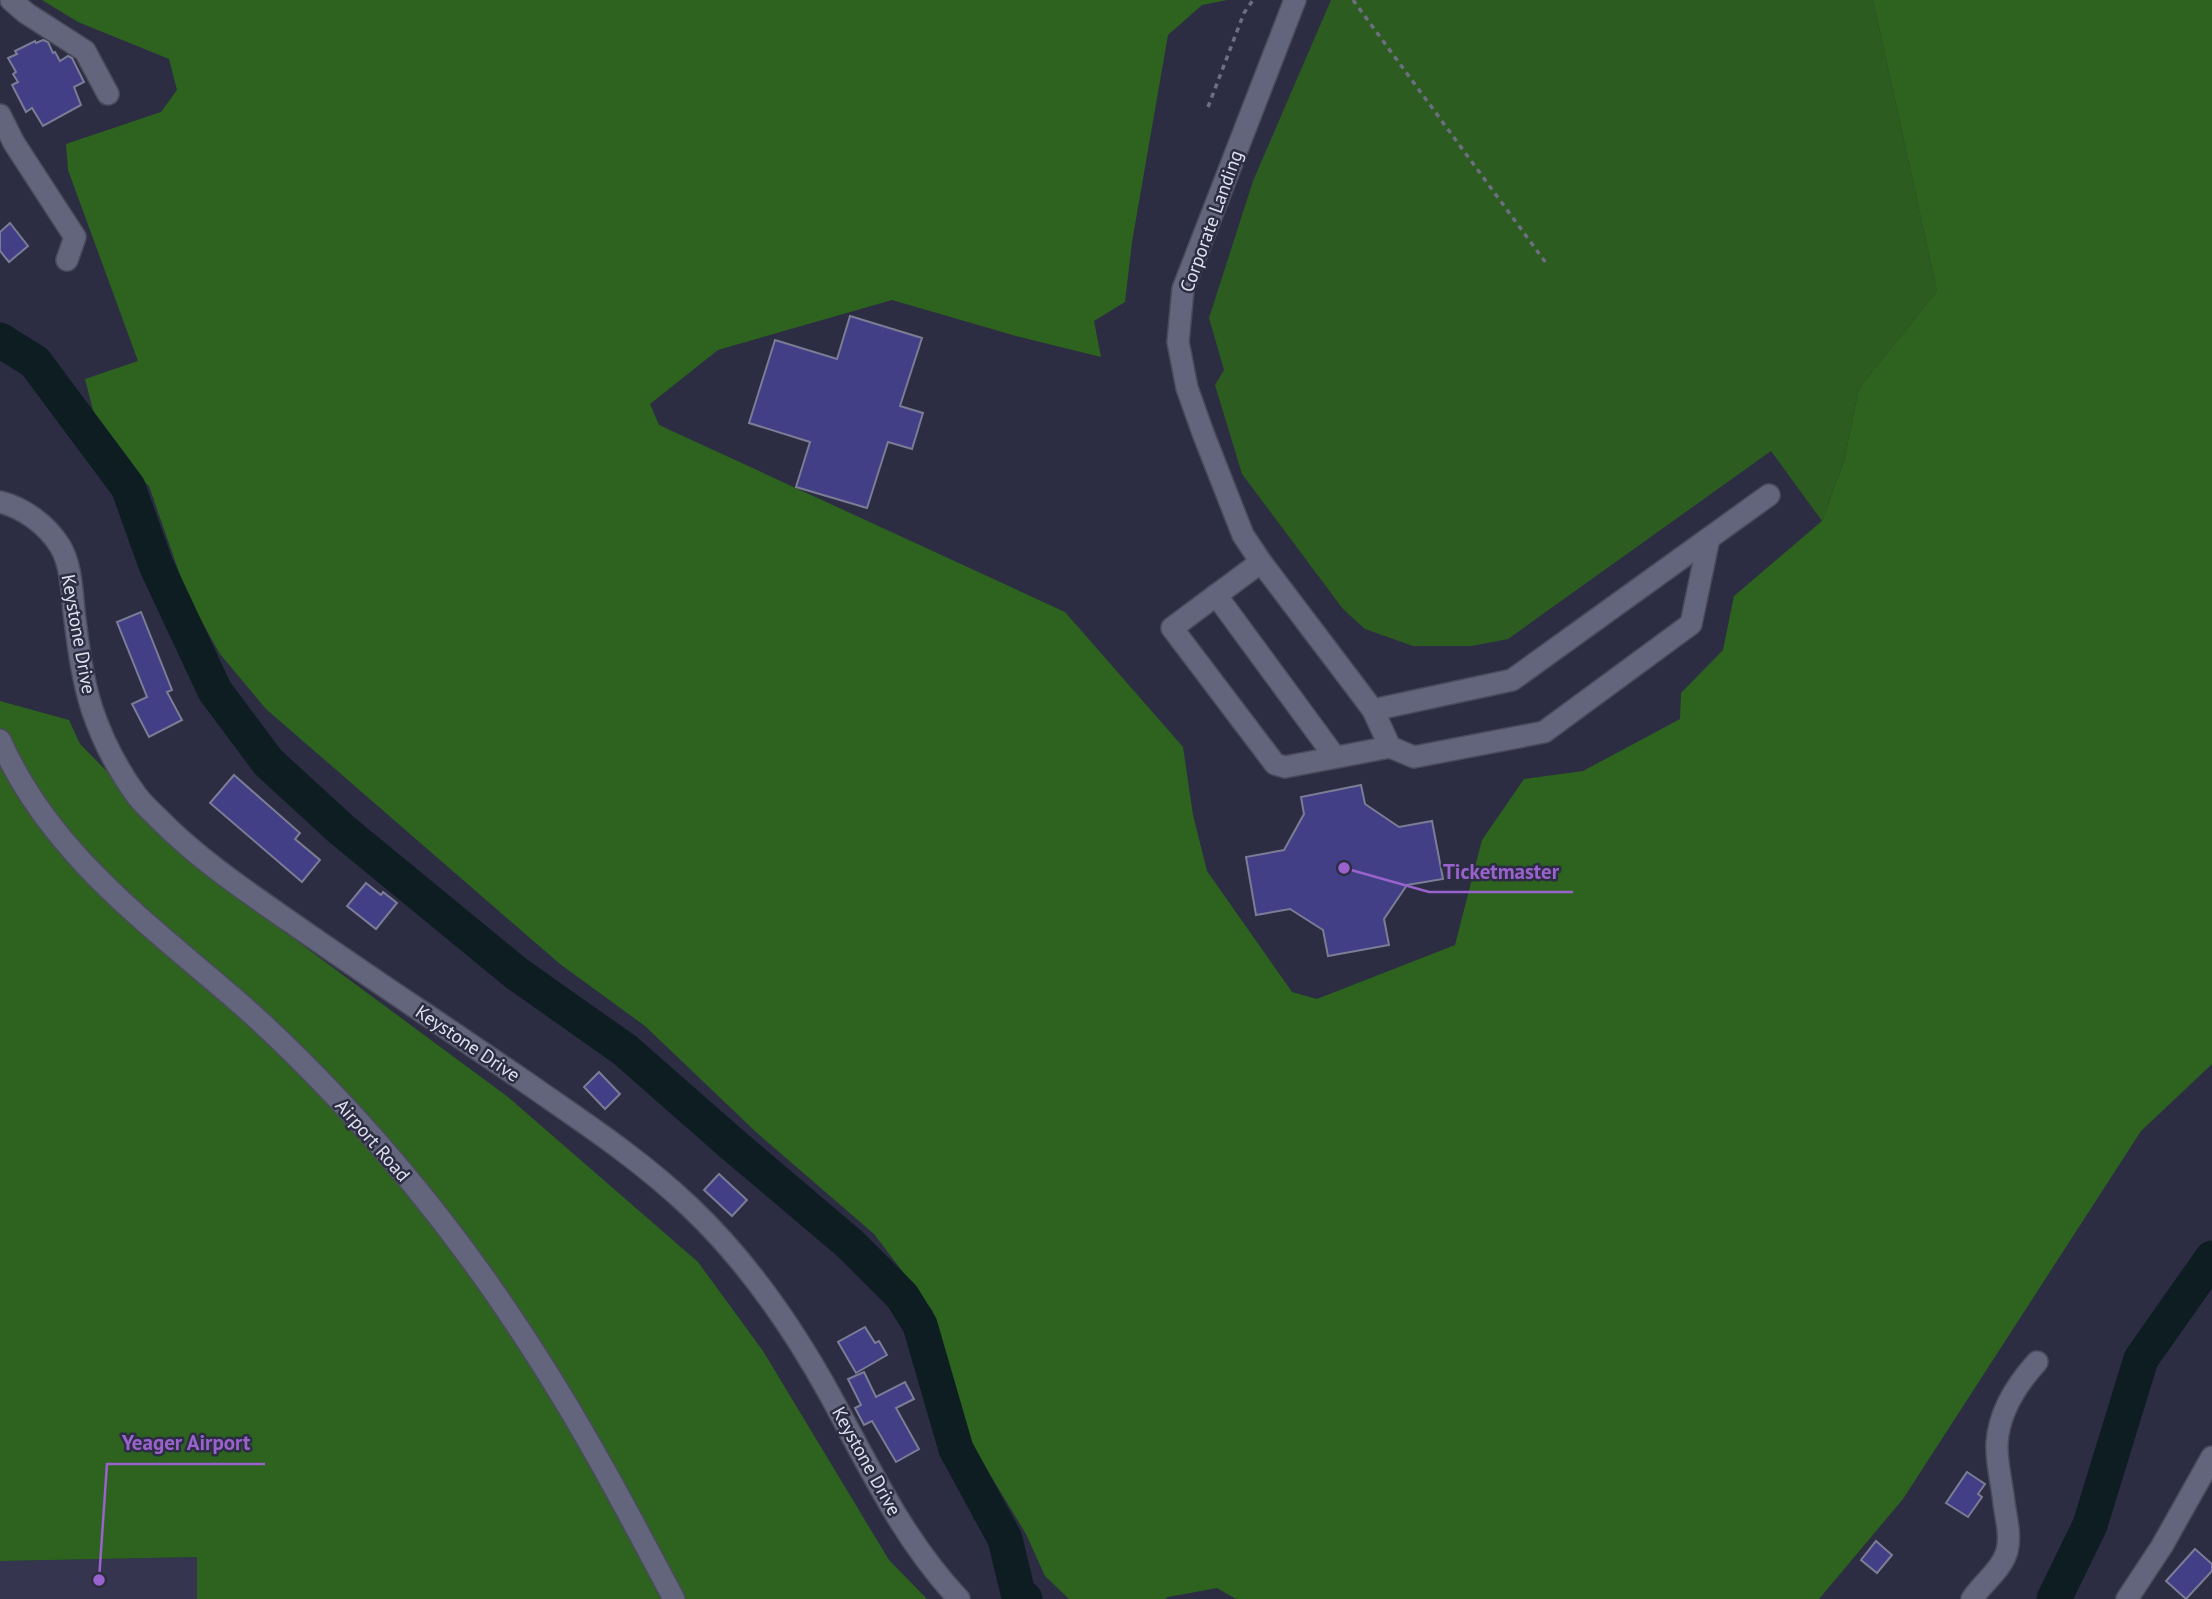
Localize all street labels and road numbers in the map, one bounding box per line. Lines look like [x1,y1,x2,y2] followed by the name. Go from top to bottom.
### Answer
[1174,147,1248,295] street label: Corporate Landing
[57,572,101,696] street label: Keystone Drive
[411,999,525,1087] street label: Keystone Drive
[331,1094,415,1186] street label: Airport Road
[827,1402,907,1520] street label: Keystone Drive

